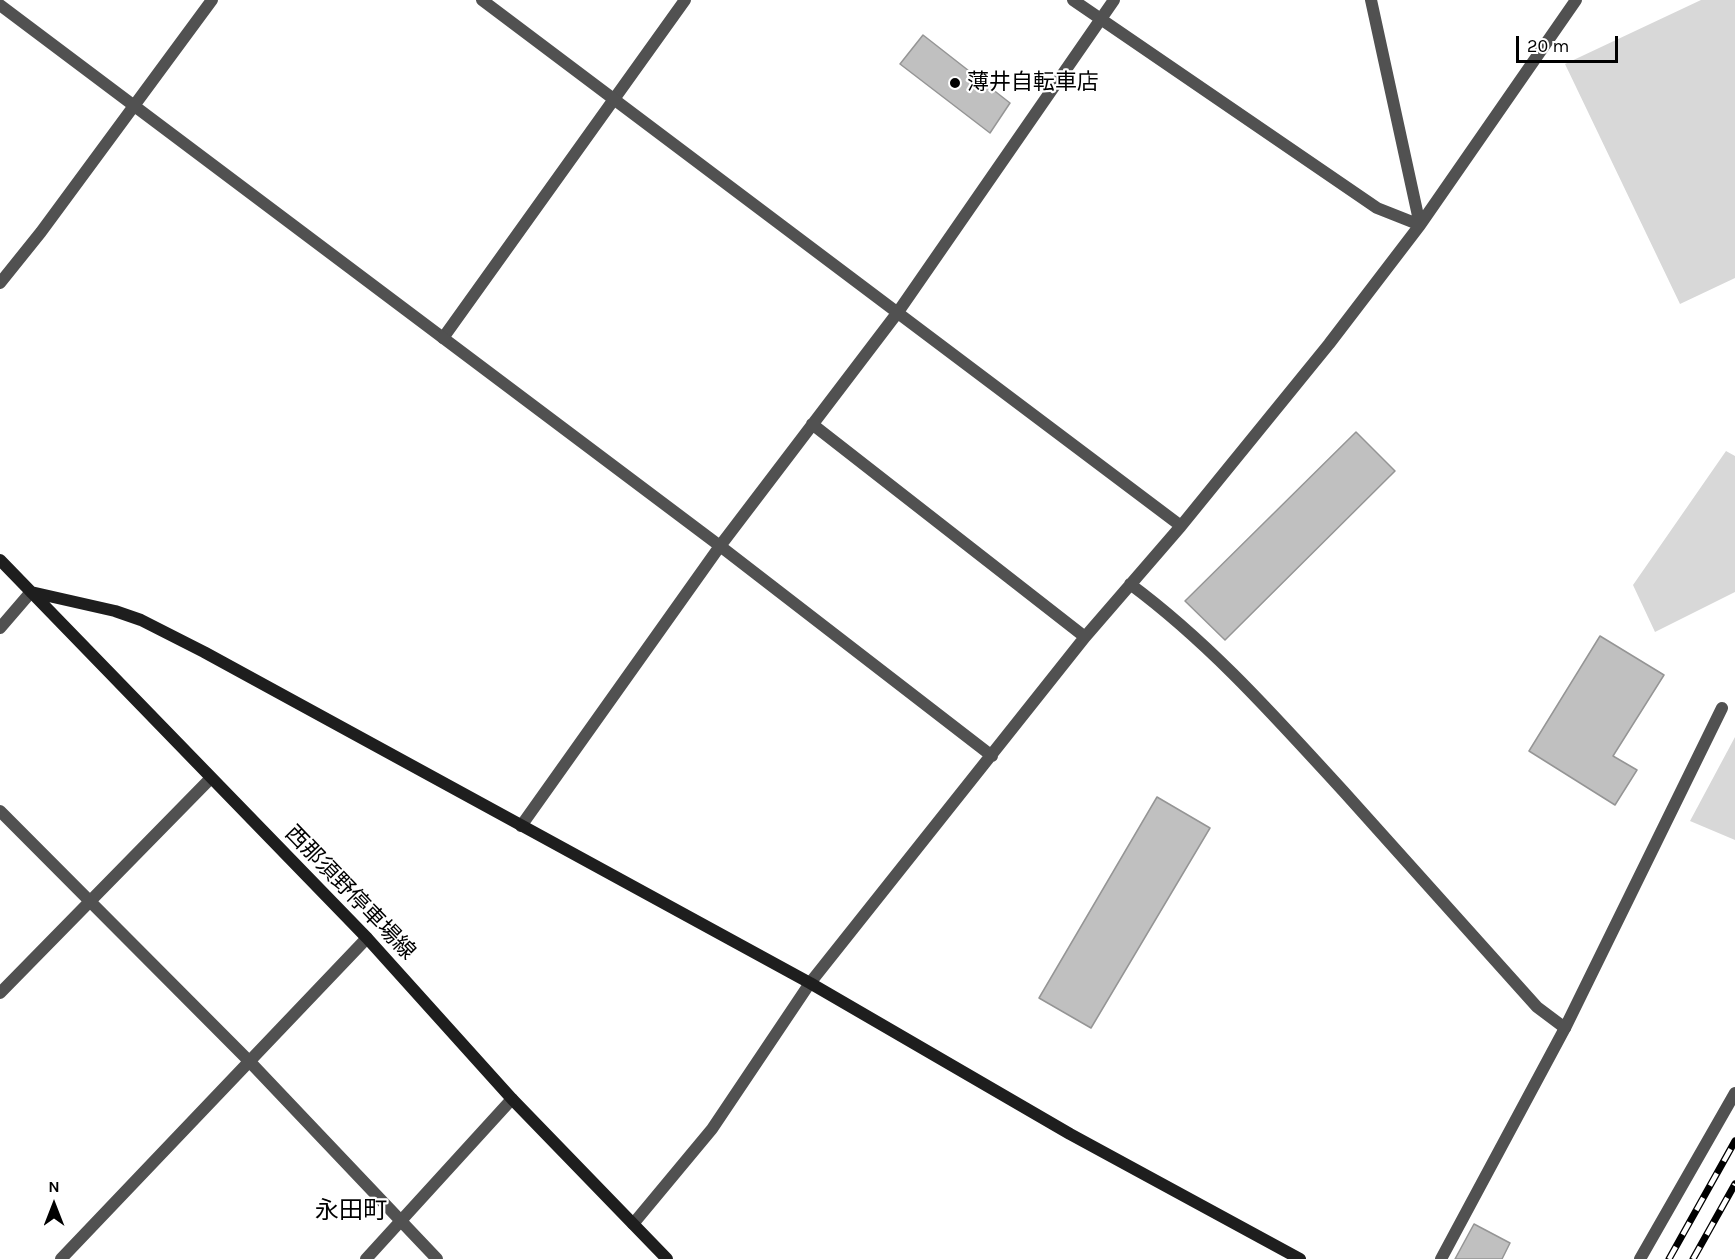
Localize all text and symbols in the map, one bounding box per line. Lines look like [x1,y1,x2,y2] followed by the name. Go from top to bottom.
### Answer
[1519,24,1621,62] scale bar
[1527,35,1569,57] text: 20 m
[967,70,1099,96] place label: 薄井自転車店
[948,76,962,90] marker: 薄井自転車店
[279,821,421,965] street label: 西那須野停車場線
[24,1175,84,1235] north arrow
[48,1177,60,1196] text: N
[315,1197,387,1225] district label: 永田町

